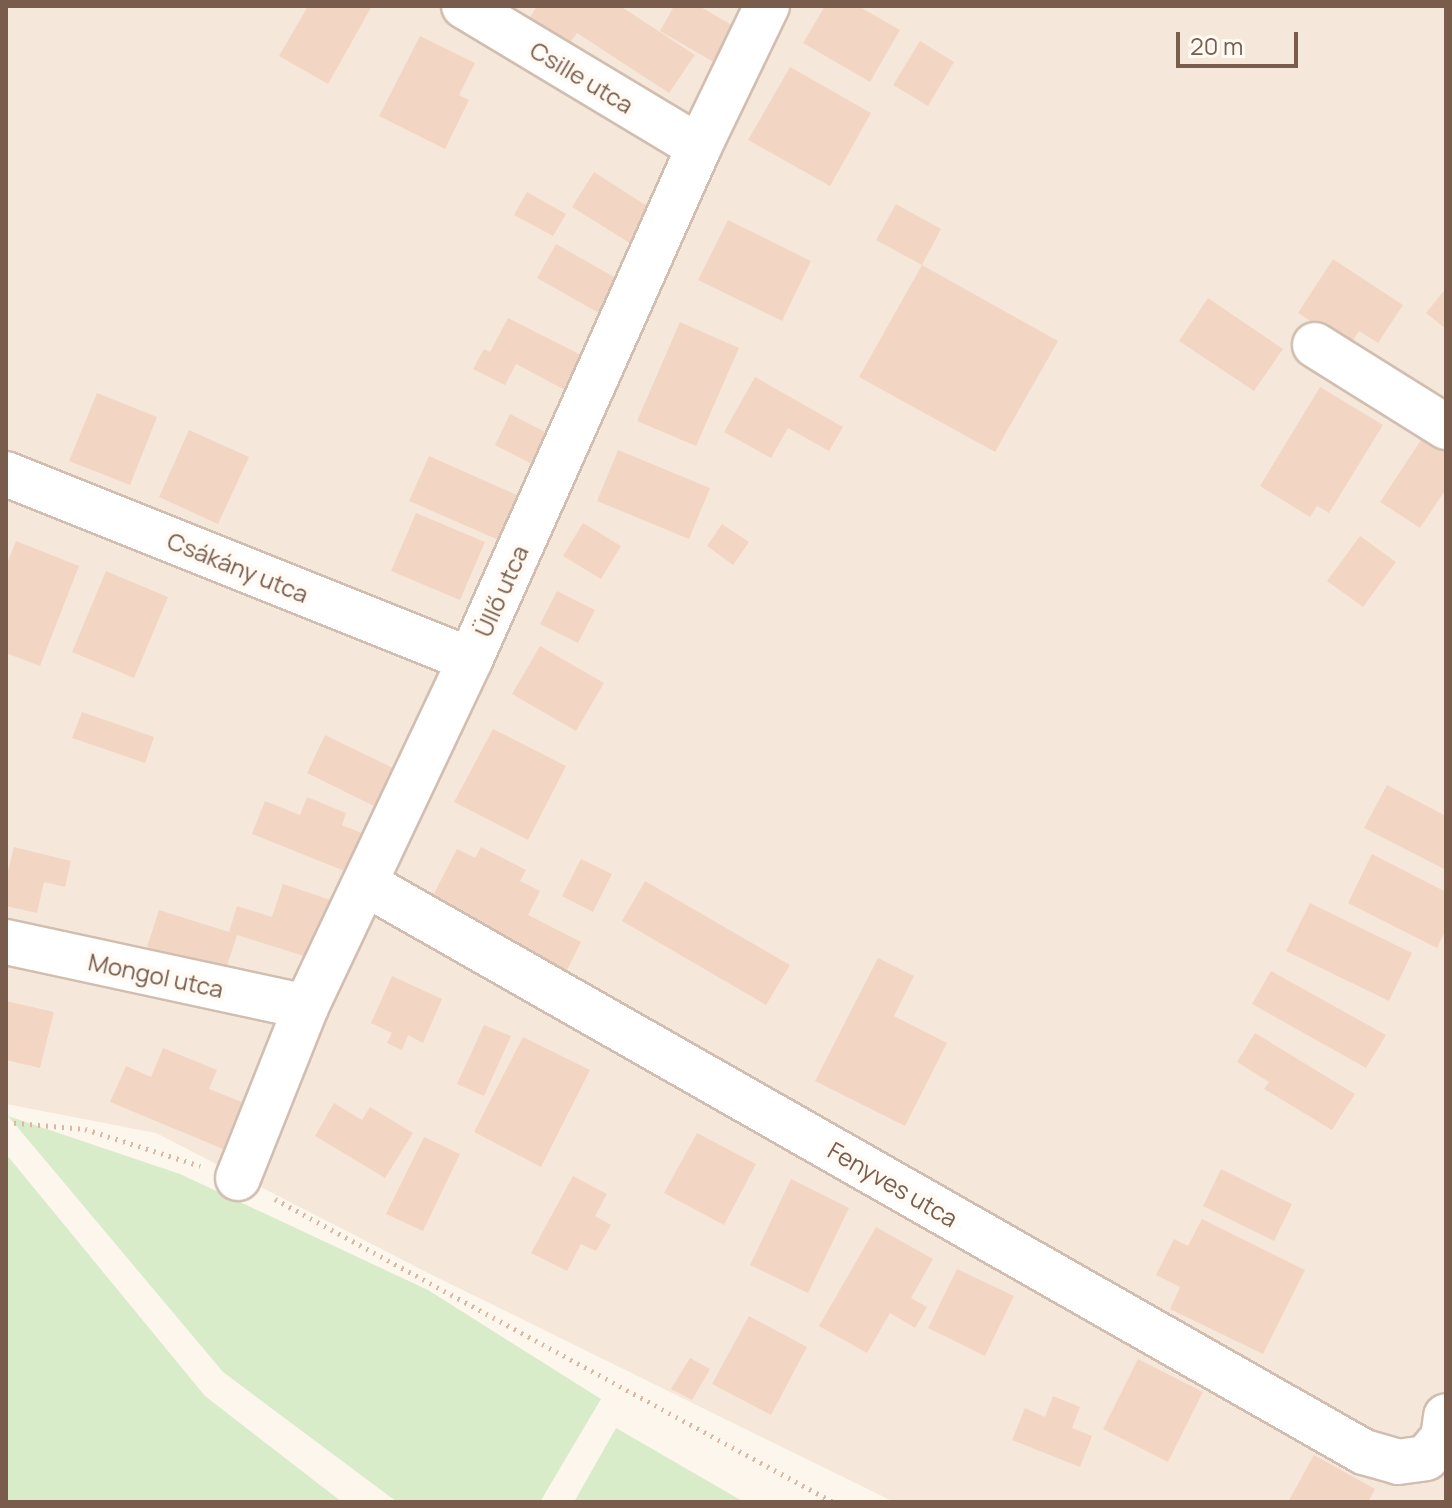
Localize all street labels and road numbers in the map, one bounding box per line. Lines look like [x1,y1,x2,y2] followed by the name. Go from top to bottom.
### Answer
[525,35,639,119] street label: Csille utca
[163,526,313,608] street label: Csákány utca
[468,541,534,641] street label: Üllő utca
[86,947,226,1003] street label: Mongol utca
[823,1135,963,1233] street label: Fenyves utca

